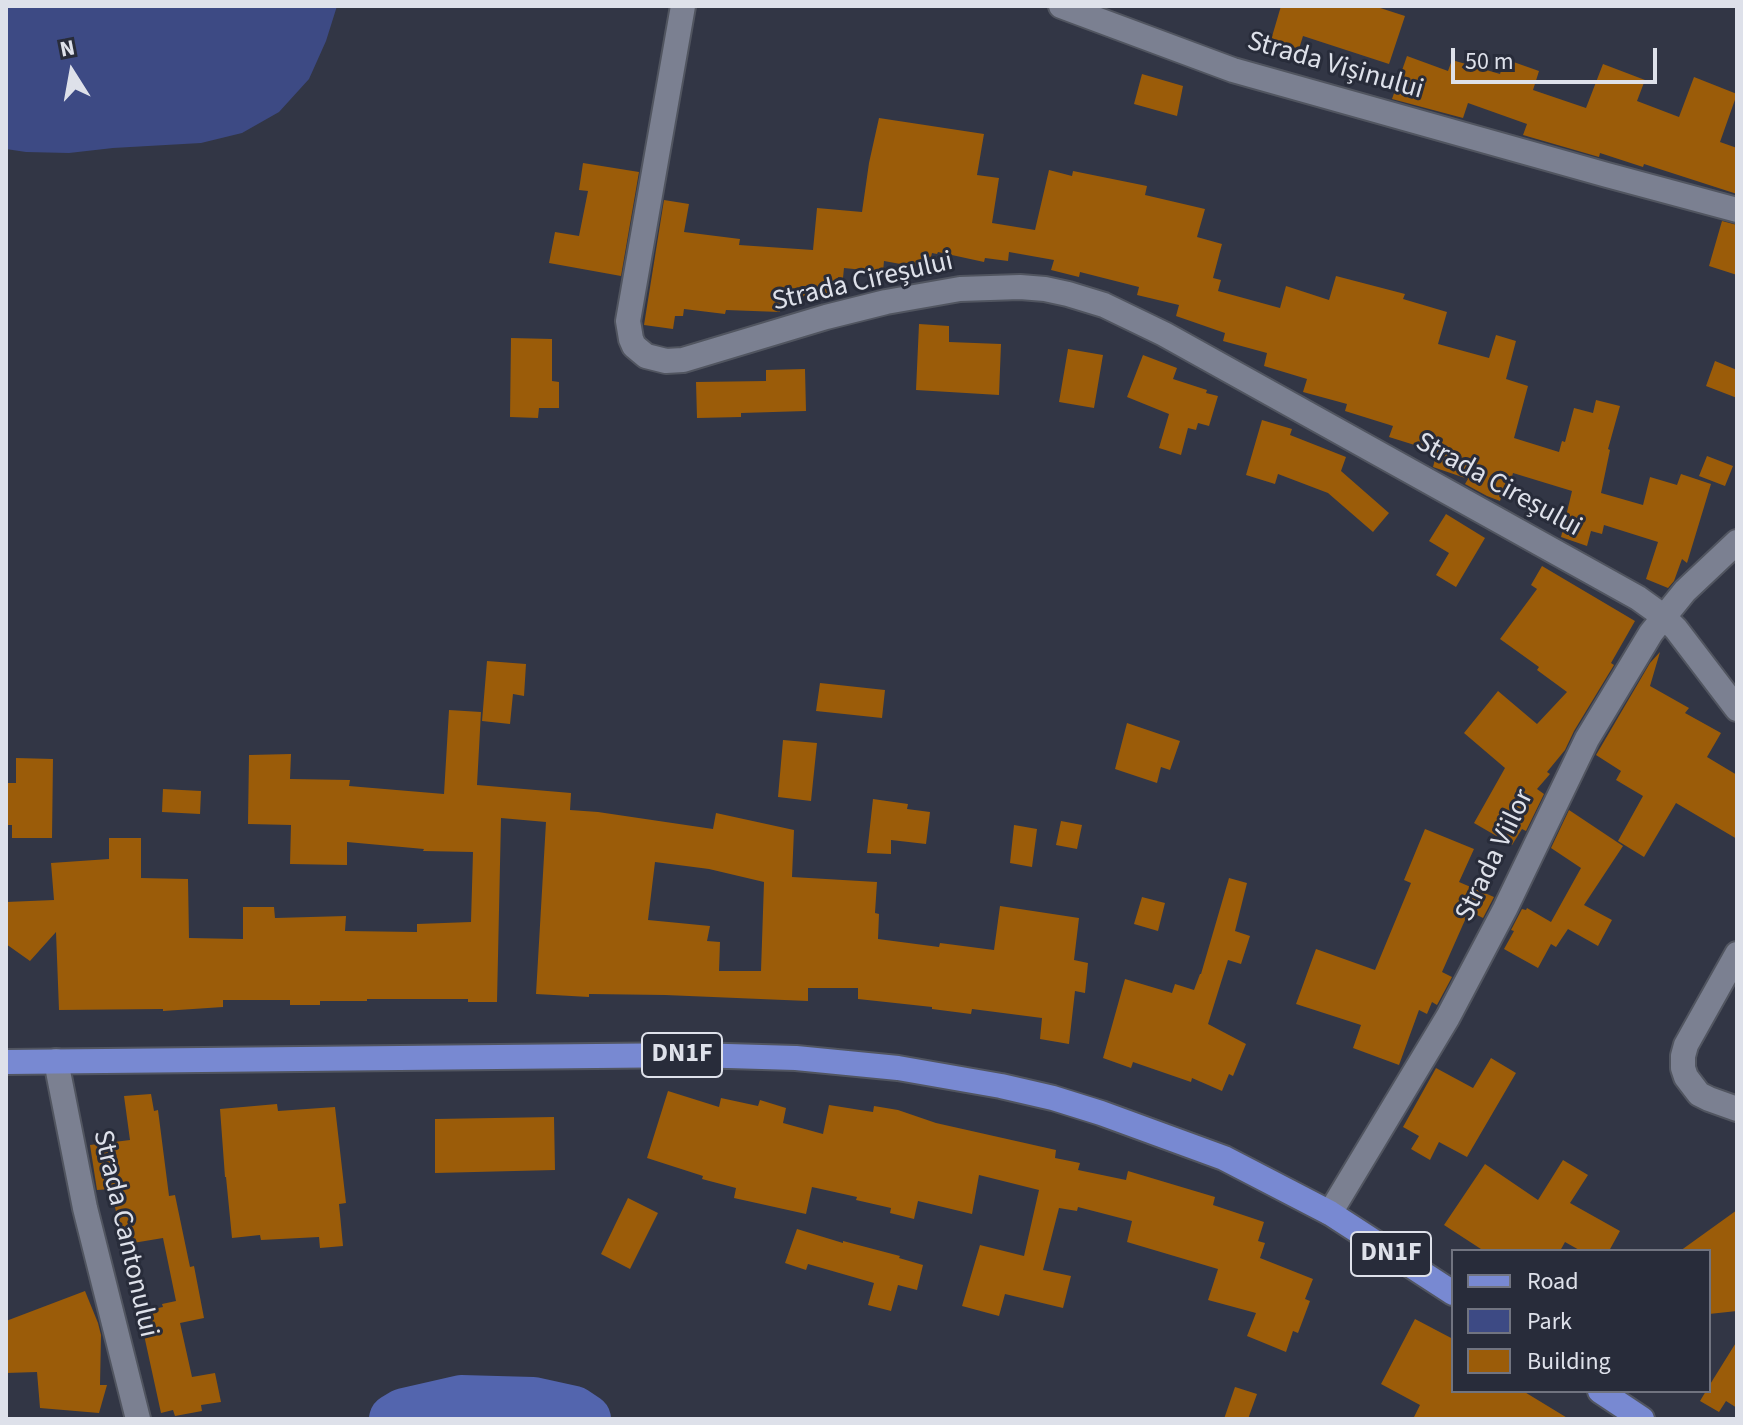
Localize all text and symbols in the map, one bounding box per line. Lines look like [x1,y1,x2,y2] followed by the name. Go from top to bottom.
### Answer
[1243,26,1427,108] street label: Strada Vișinului
[57,31,78,66] text: N
[32,32,112,112] north arrow
[1455,32,1661,82] scale bar
[1465,44,1514,79] text: 50 m
[769,246,957,320] street label: Strada Cireșului
[1409,427,1587,545] street label: Strada Cireșului
[1450,785,1542,927] street label: Strada Viilor
[642,1033,722,1077] road number: DN1F
[84,1127,164,1341] street label: Strada Cantonului
[1351,1232,1431,1276] road number: DN1F
[1451,1249,1711,1393] legend
[1527,1264,1579,1299] text: Road
[1527,1304,1572,1339] text: Park
[1527,1344,1611,1379] text: Building

